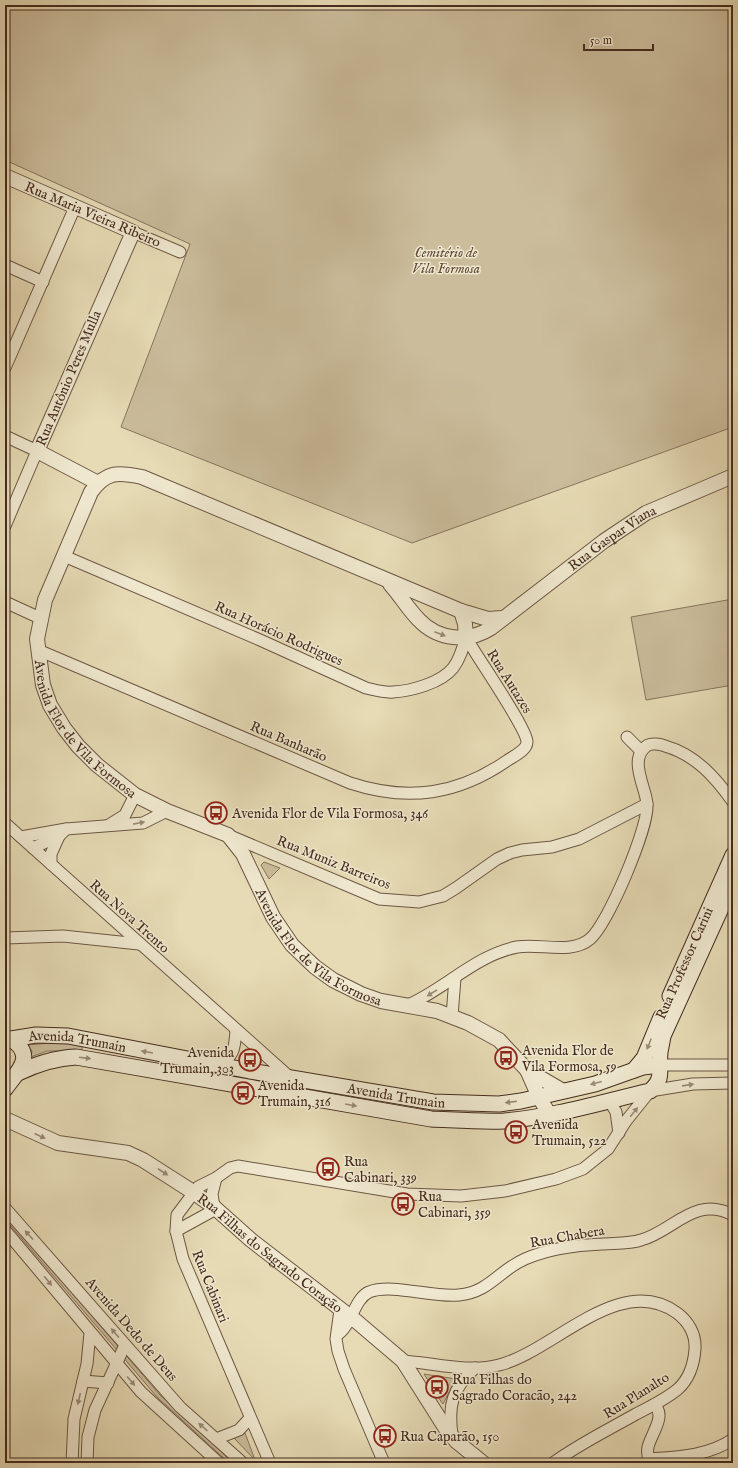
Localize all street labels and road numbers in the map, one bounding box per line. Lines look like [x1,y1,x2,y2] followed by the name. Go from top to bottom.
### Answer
[22,178,164,252] street label: Rua Maria Vieira Ribeiro
[32,307,106,449] street label: Rua Antônio Peres Mulla
[565,501,660,575] street label: Rua Gaspar Viana
[212,598,346,670] street label: Rua Horácio Rodrigues
[482,646,536,717] street label: Rua Autazes
[30,658,141,803] street label: Avenida Flor de Vila Formosa
[247,718,330,766] street label: Rua Banharão
[274,832,393,894] street label: Rua Muniz Barreiros
[85,876,173,958] street label: Rua Nova Trento
[250,885,385,1011] street label: Avenida Flor de Vila Formosa
[652,904,718,1022] street label: Rua Professor Carini
[26,1027,128,1057] street label: Avenida Trumain
[345,1079,446,1112] street label: Avenida Trumain
[193,1190,346,1318] street label: Rua Filhas do Sagrado Coração
[528,1221,607,1252] street label: Rua Chabera
[187,1248,233,1325] street label: Rua Cabinari
[81,1273,181,1385] street label: Avenida Dedo de Deus
[600,1368,673,1423] street label: Rua Planalto

